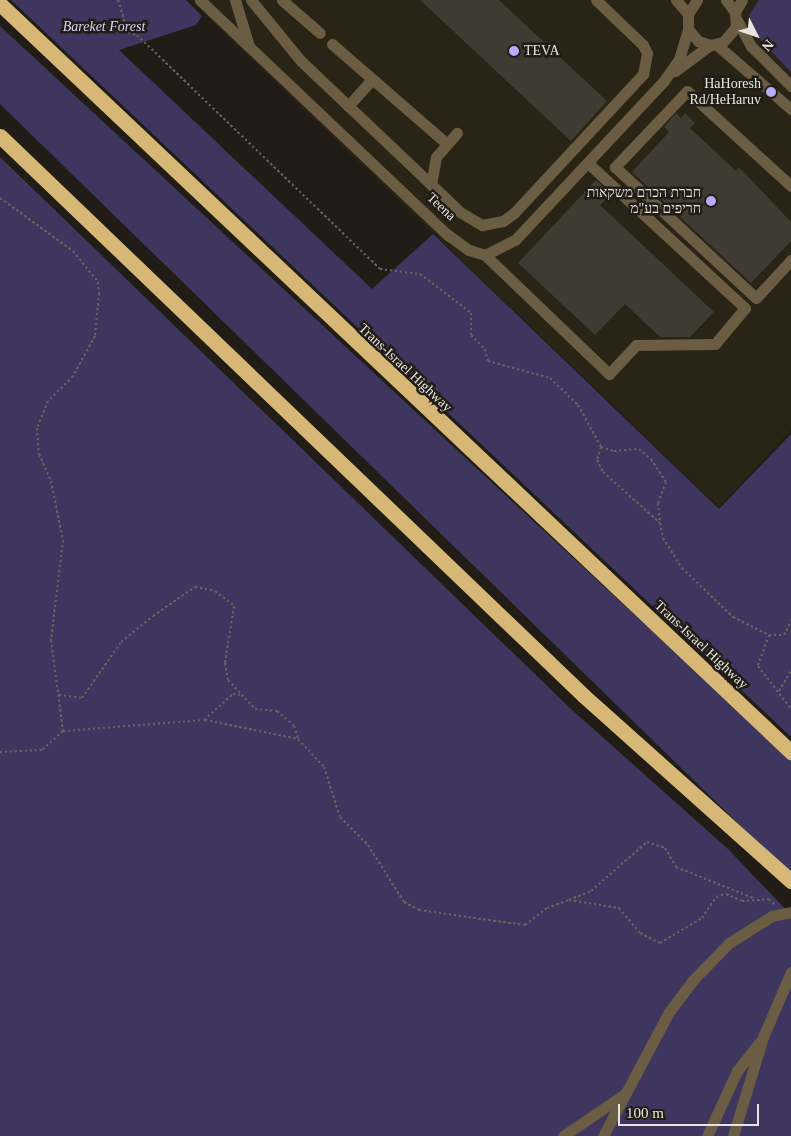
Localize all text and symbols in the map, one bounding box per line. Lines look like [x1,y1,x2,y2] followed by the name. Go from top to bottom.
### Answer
[731,10,781,60] north arrow
[63,19,145,35] park label: Bareket Forest
[759,36,777,54] text: N
[524,43,560,59] place label: TEVA
[508,45,520,57] marker: TEVA
[689,76,761,108] place label: HaHoresh Rd/HeHaruv
[765,86,777,98] marker: HaHoresh Rd/HeHaruv
[587,185,701,218] place label: חברת הכרם משקאות חריפים בע"מ
[423,190,459,224] street label: Teena
[705,195,717,207] marker: חברת הכרם משקאות חריפים בע"מ
[355,320,455,416] street label: Trans-Israel Highway
[651,597,751,693] street label: Trans-Israel Highway
[621,1094,762,1126] scale bar
[626,1105,664,1121] text: 100 m

